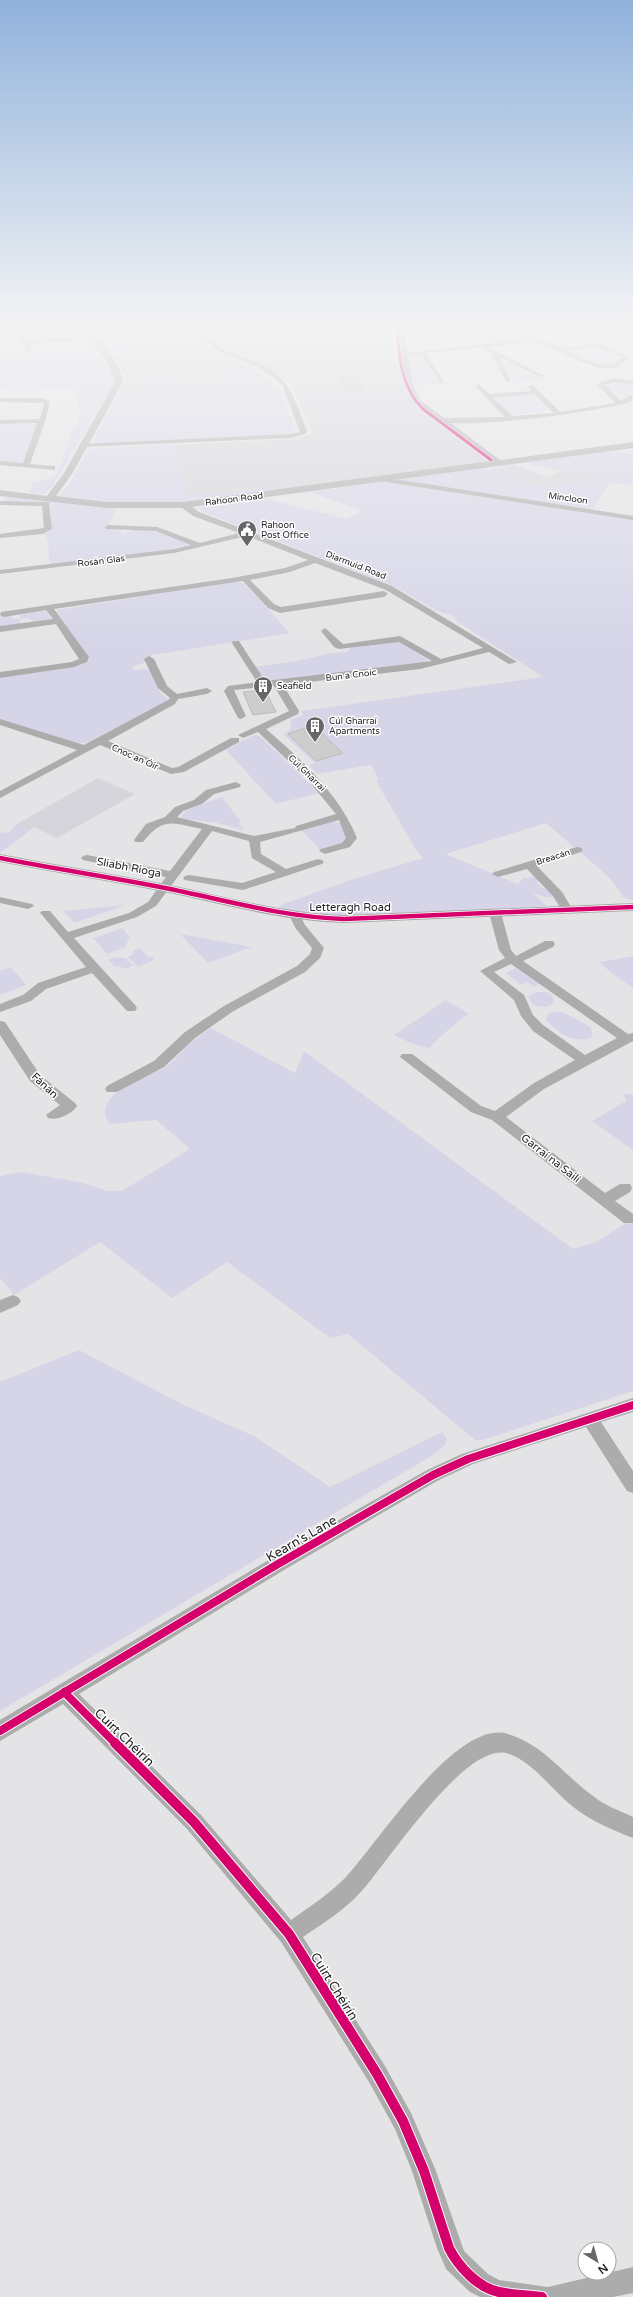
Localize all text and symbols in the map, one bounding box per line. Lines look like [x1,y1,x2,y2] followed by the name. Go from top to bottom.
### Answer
[204,490,264,509] street label: Rahoon Road
[547,490,588,507] street label: Mincloon
[236,519,258,547] public building icon: Rahoon Post Office
[261,520,309,541] place label: Rahoon Post Office
[324,549,388,582] street label: Diarmuid Road
[77,553,125,570] street label: Rosán Glas
[325,667,377,684] street label: Bun a Cnoic
[252,675,274,703] building icon: Seafield
[277,681,311,692] place label: Seafield
[304,715,326,743] building icon: Cúl Gharraí Apartments
[329,716,380,737] place label: Cúl Gharraí Apartments
[110,741,161,773] street label: Cnoc an Óir
[286,753,328,794] street label: Cul Gharrai
[535,847,571,868] street label: Breacán
[96,855,162,880] street label: Sliabh Rioga
[309,901,391,914] street label: Letteragh Road
[29,1070,61,1101] street label: Fánán
[518,1131,583,1186] street label: Garraí na Sailí
[263,1512,340,1566] street label: Kearn's Lane
[91,1705,158,1770] street label: Cuirt Chéirín
[307,1950,361,2023] street label: Cuirt Chéirín
[577,2241,617,2281] north arrow
[595,2261,610,2276] text: N

